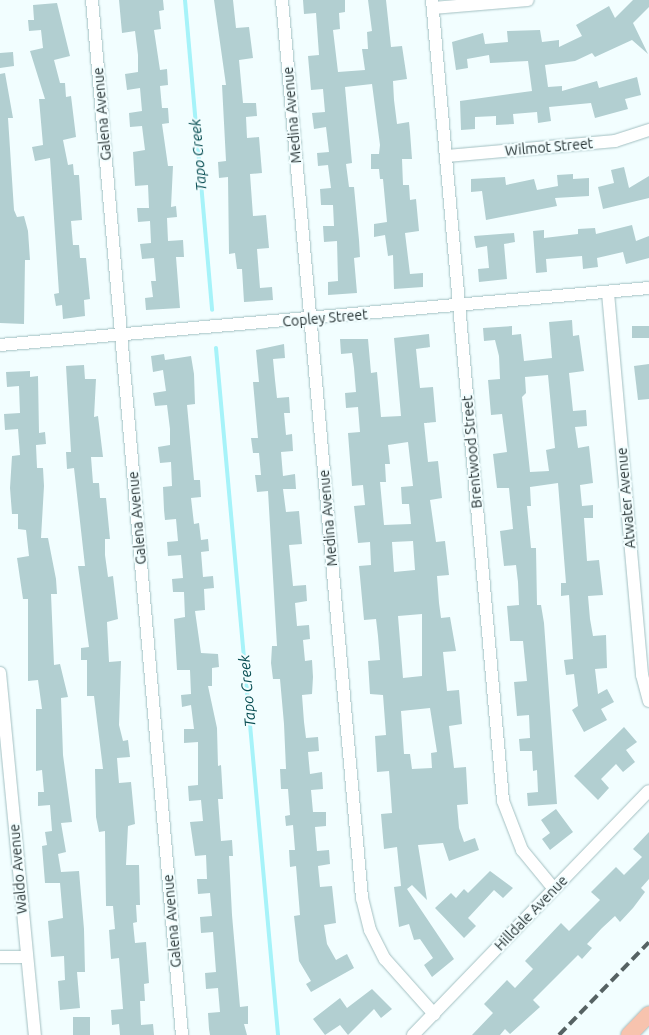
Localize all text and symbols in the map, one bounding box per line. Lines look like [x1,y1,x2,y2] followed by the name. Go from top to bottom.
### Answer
[279,66,305,164] street label: Medina Avenue
[90,67,114,161] street label: Galena Avenue
[186,118,210,192] water label: Tapo Creek
[504,135,594,159] street label: Wilmot Street
[282,306,368,330] street label: Copley Street
[459,395,485,509] street label: Brentwood Street
[613,447,639,549] street label: Atwater Avenue
[315,469,341,567] street label: Medina Avenue
[125,471,149,565] street label: Galena Avenue
[235,654,259,728] water label: Tapo Creek
[6,823,30,915] street label: Waldo Avenue
[491,872,571,954] street label: Hilldale Avenue
[160,874,184,968] street label: Galena Avenue

